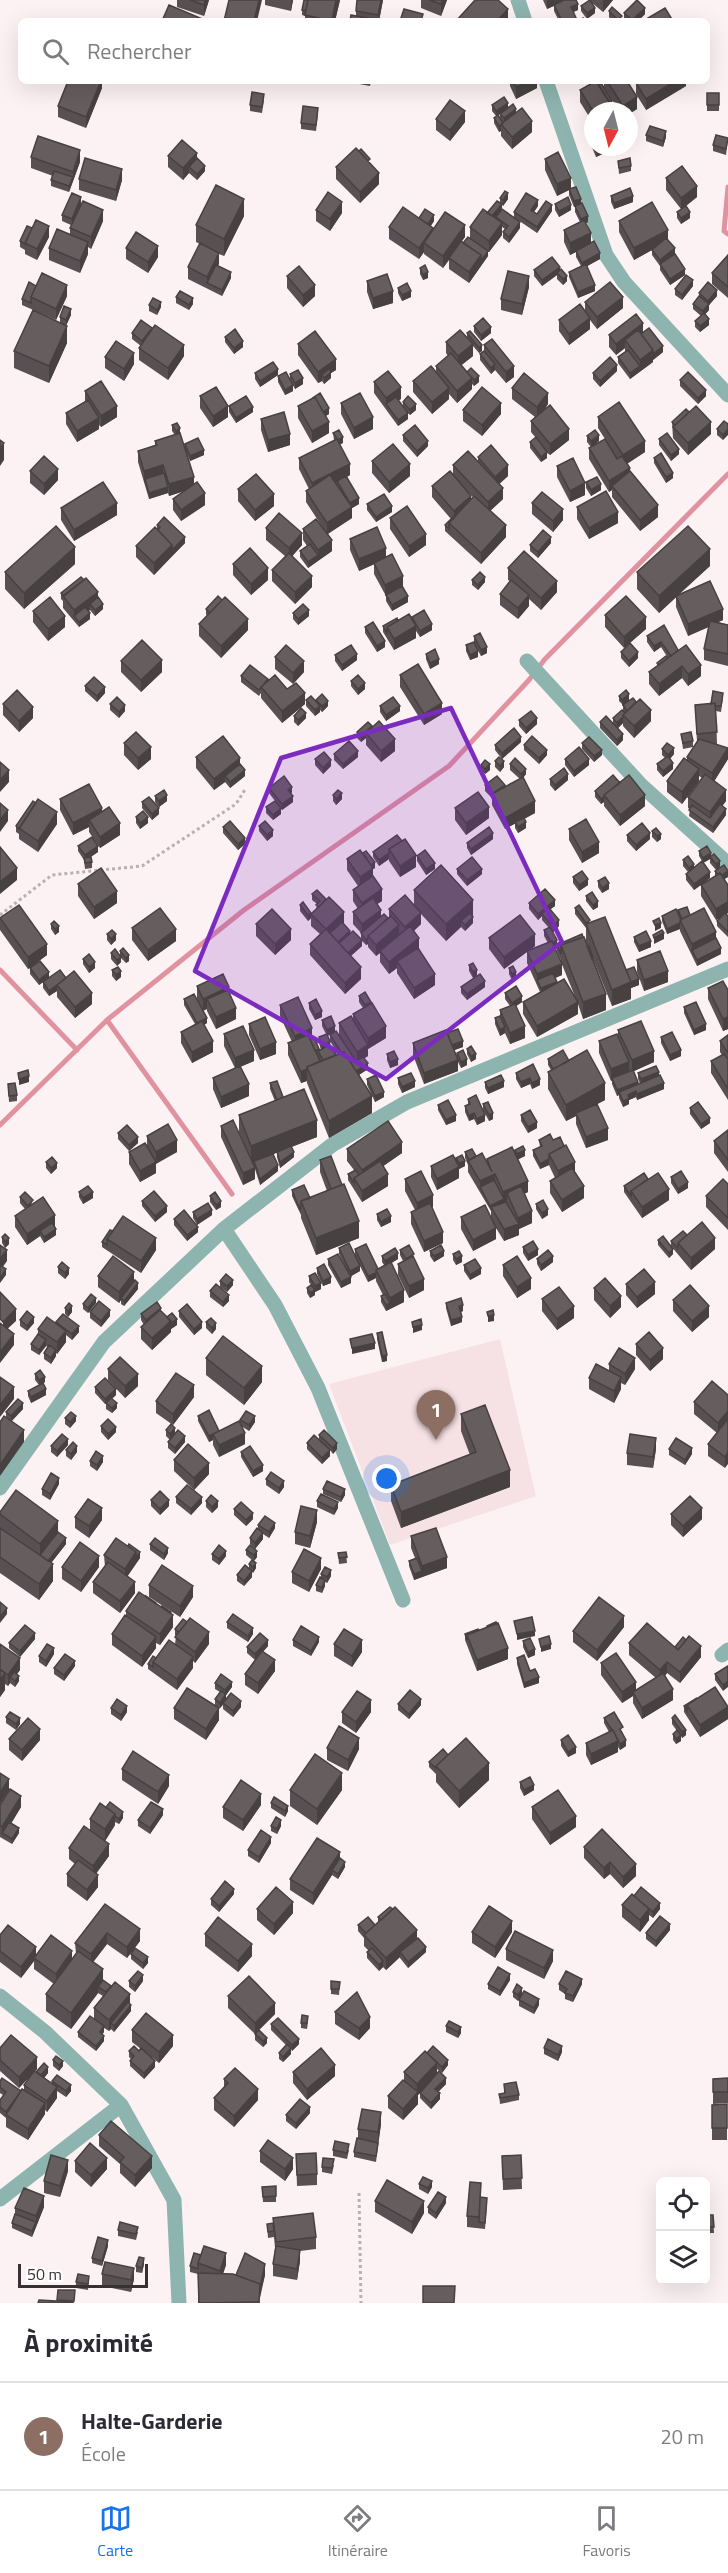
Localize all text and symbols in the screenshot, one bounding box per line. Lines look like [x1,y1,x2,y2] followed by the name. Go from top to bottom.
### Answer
[18,18,710,84] search box
[87,34,192,68] text: Rechercher
[39,35,72,68] icon: search
[584,102,638,156] north arrow
[416,1390,456,1440] pin: 1
[372,1464,401,1493] your location
[656,2177,710,2285] map controls
[656,2177,710,2231] button: locate
[656,2231,710,2285] button: layers
[18,2261,148,2288] scale bar
[27,2262,62,2286] text: 50 m
[24,2323,153,2362] text: À proximité
[81,2404,223,2438] text: Halte-Garderie
[38,2421,49,2452] text: 1
[660,2421,704,2452] text: 20 m
[81,2438,126,2469] text: École
[97,2502,133,2562] tab: Carte
[328,2502,388,2562] tab: Itinéraire
[582,2502,631,2562] tab: Favoris

